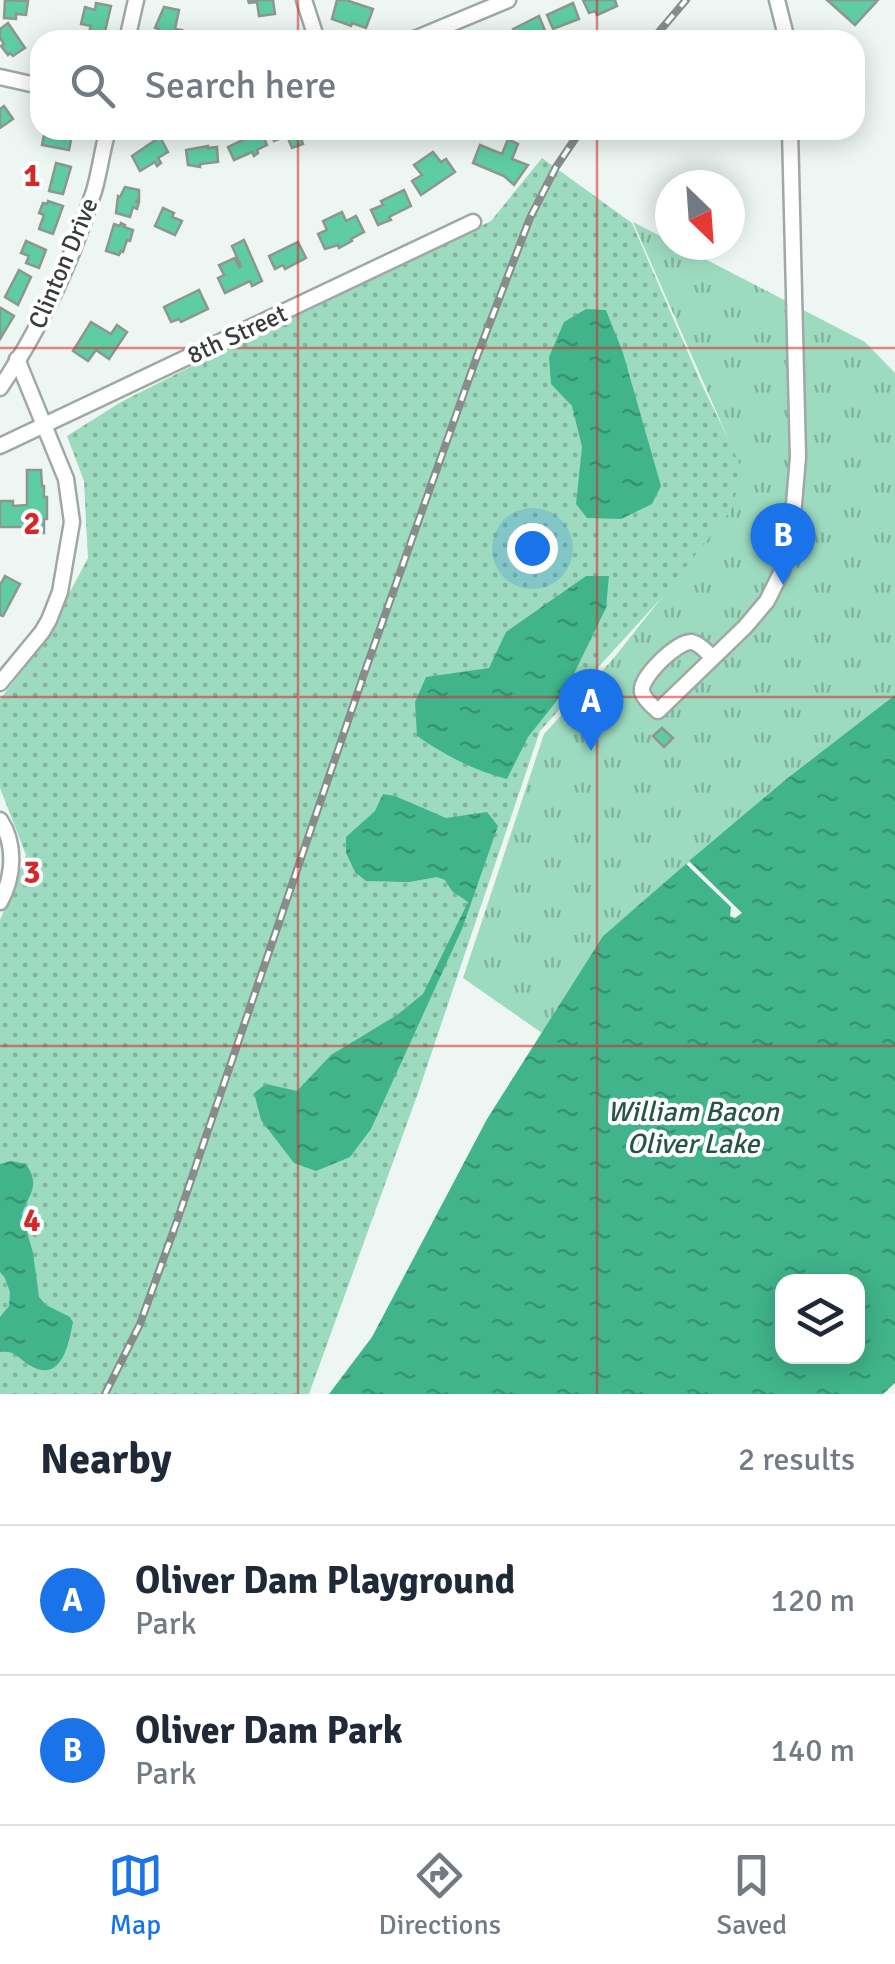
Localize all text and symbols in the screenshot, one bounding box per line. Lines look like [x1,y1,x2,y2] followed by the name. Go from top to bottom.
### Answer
[30,30,865,140] search box
[65,58,120,113] icon: search
[145,62,337,109] text: Search here
[23,156,41,195] text: 1
[655,170,745,260] north arrow
[22,193,104,333] street label: Clinton Drive
[182,297,292,371] street label: 8th Street
[750,502,816,585] pin: B
[23,504,41,543] text: 2
[507,523,558,574] your location
[558,668,624,751] pin: A
[23,853,41,892] text: 3
[607,1095,779,1161] water label: William Bacon Oliver Lake
[23,1201,41,1240] text: 4
[775,1274,865,1364] map controls
[775,1274,865,1364] button: layers
[40,1434,172,1485] text: Nearby
[738,1440,855,1479] text: 2 results
[135,1557,515,1604] text: Oliver Dam Playground
[62,1581,83,1620] text: A
[771,1581,855,1620] text: 120 m
[135,1604,197,1643] text: Park
[135,1707,403,1754] text: Oliver Dam Park
[63,1731,82,1770] text: B
[771,1731,855,1770] text: 140 m
[135,1754,197,1793] text: Park
[108,1848,163,1942] tab: Map
[379,1848,501,1942] tab: Directions
[717,1848,787,1942] tab: Saved

